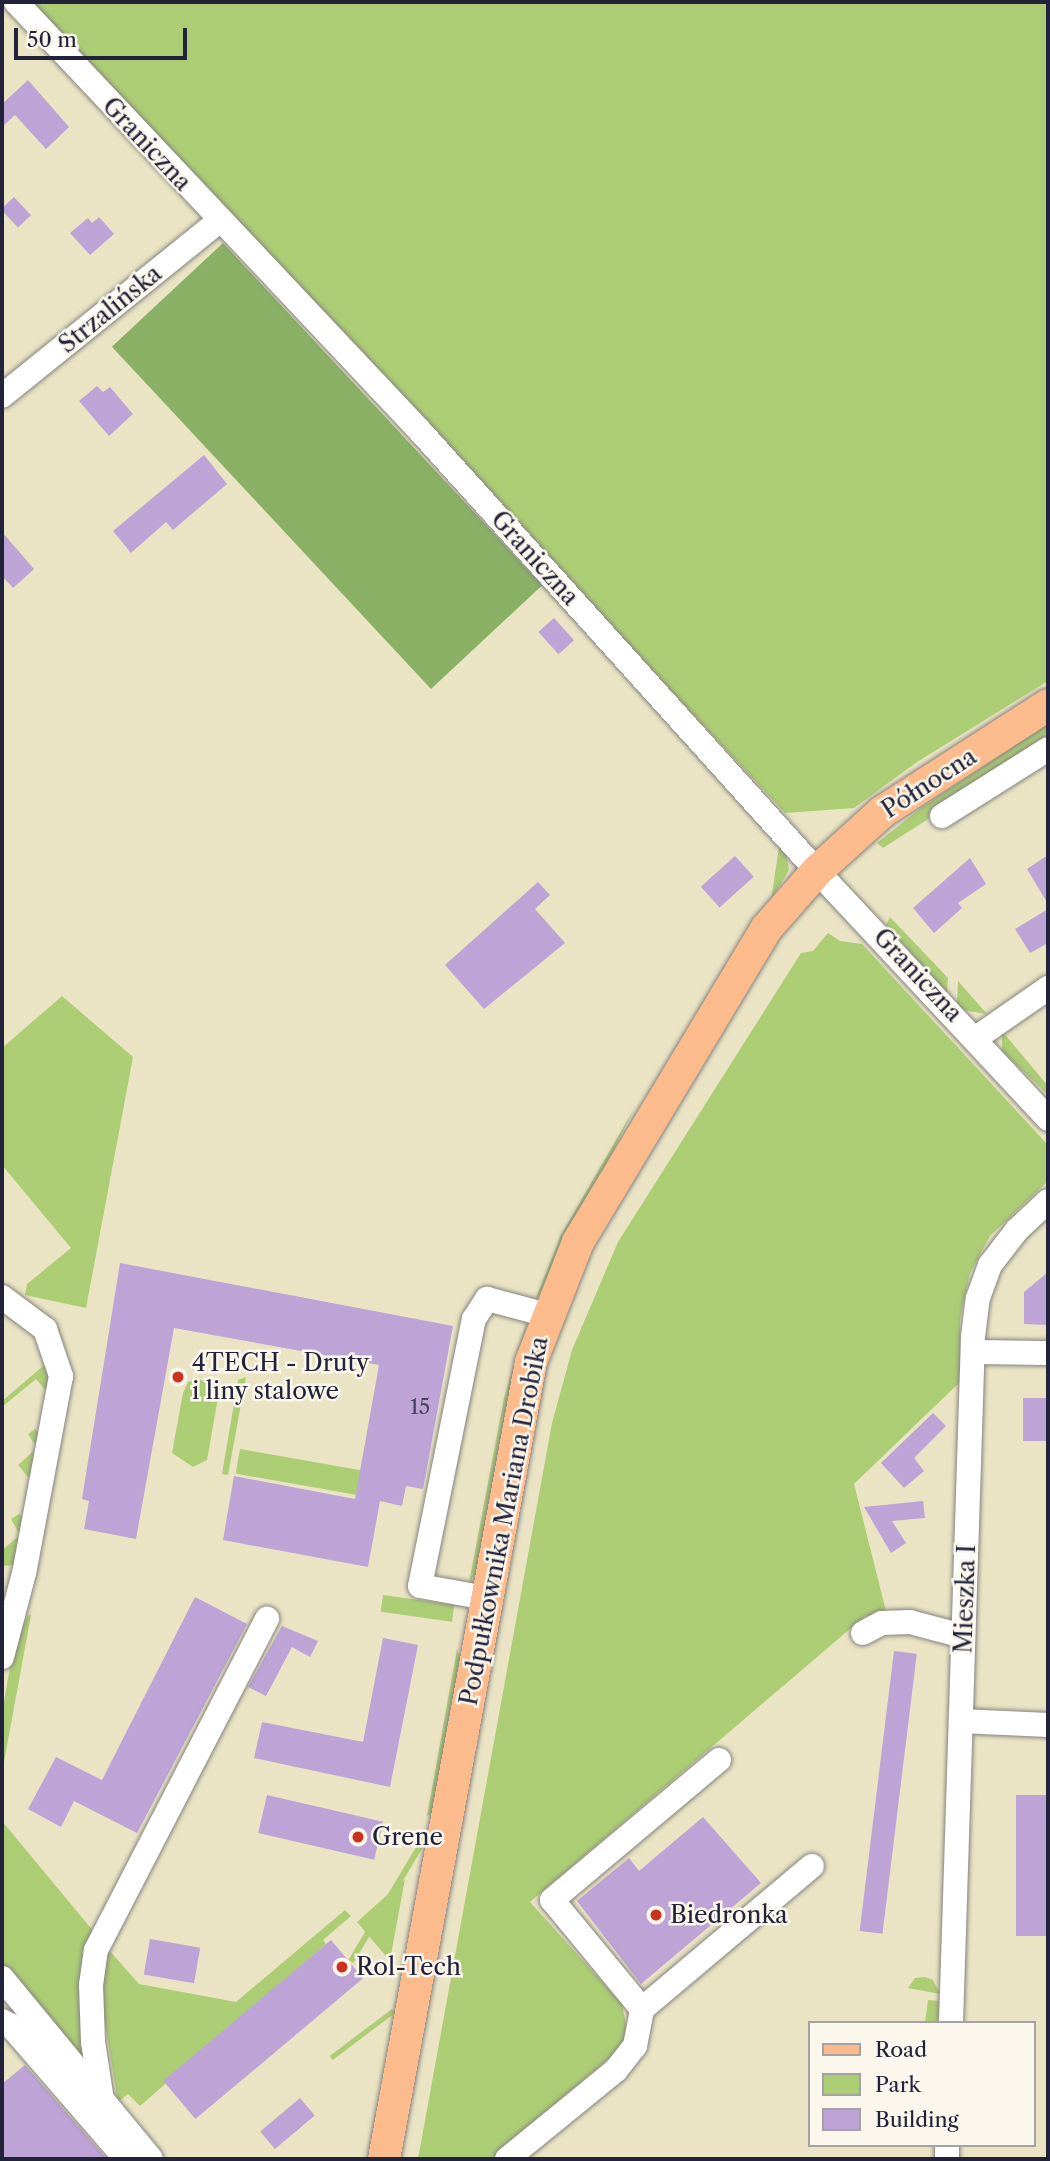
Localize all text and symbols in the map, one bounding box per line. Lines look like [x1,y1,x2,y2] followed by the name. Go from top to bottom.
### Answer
[18,14,191,58] scale bar
[27,27,77,52] text: 50 m
[97,91,197,197] street label: Graniczna
[53,259,167,359] street label: Strzalińska
[485,505,585,611] street label: Graniczna
[876,742,982,824] street label: Północna
[868,922,968,1028] street label: Graniczna
[454,1334,554,1708] street label: Podpułkownika Mariana Drobika
[192,1349,369,1405] place label: 4TECH - Druty i liny stalowe
[170,1369,186,1385] marker: 4TECH - Druty i liny stalowe
[410,1394,430,1420] house number: 15
[949,1544,981,1654] street label: Mieszka I
[372,1823,443,1851] place label: Grene
[350,1829,366,1845] marker: Grene
[670,1901,788,1929] place label: Biedronka
[648,1907,664,1923] marker: Biedronka
[356,1953,461,1981] place label: Rol-Tech
[334,1959,350,1975] marker: Rol-Tech
[808,2021,1036,2147] legend
[875,2037,927,2062] text: Road
[875,2072,921,2097] text: Park
[875,2107,959,2132] text: Building

